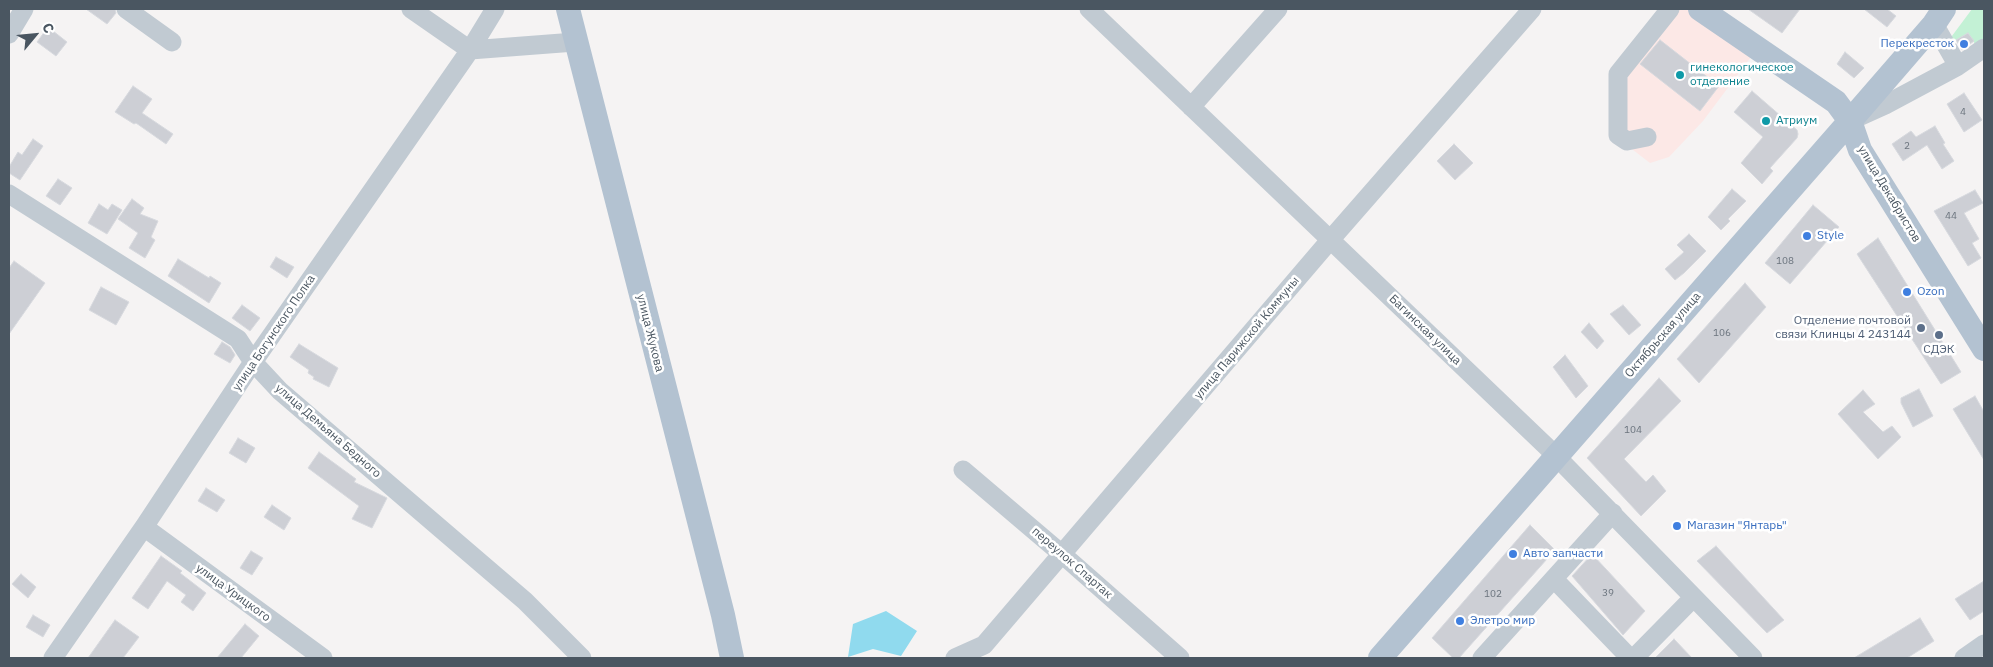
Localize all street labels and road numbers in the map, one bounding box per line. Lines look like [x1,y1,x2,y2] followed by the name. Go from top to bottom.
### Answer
[1854,143,1924,245] street label: улица Декабристов
[230,272,318,394] street label: улица Богунского Полка
[1191,274,1303,402] street label: улица Парижской Коммуны
[1622,289,1704,381] street label: Октябрьская улица
[1386,292,1464,368] street label: Багинская улица
[633,293,667,373] street label: улица Жукова
[272,381,384,481] street label: улица Демьяна Бедного
[1029,524,1115,602] street label: переулок Спартак
[193,561,273,625] street label: улица Урицкого

